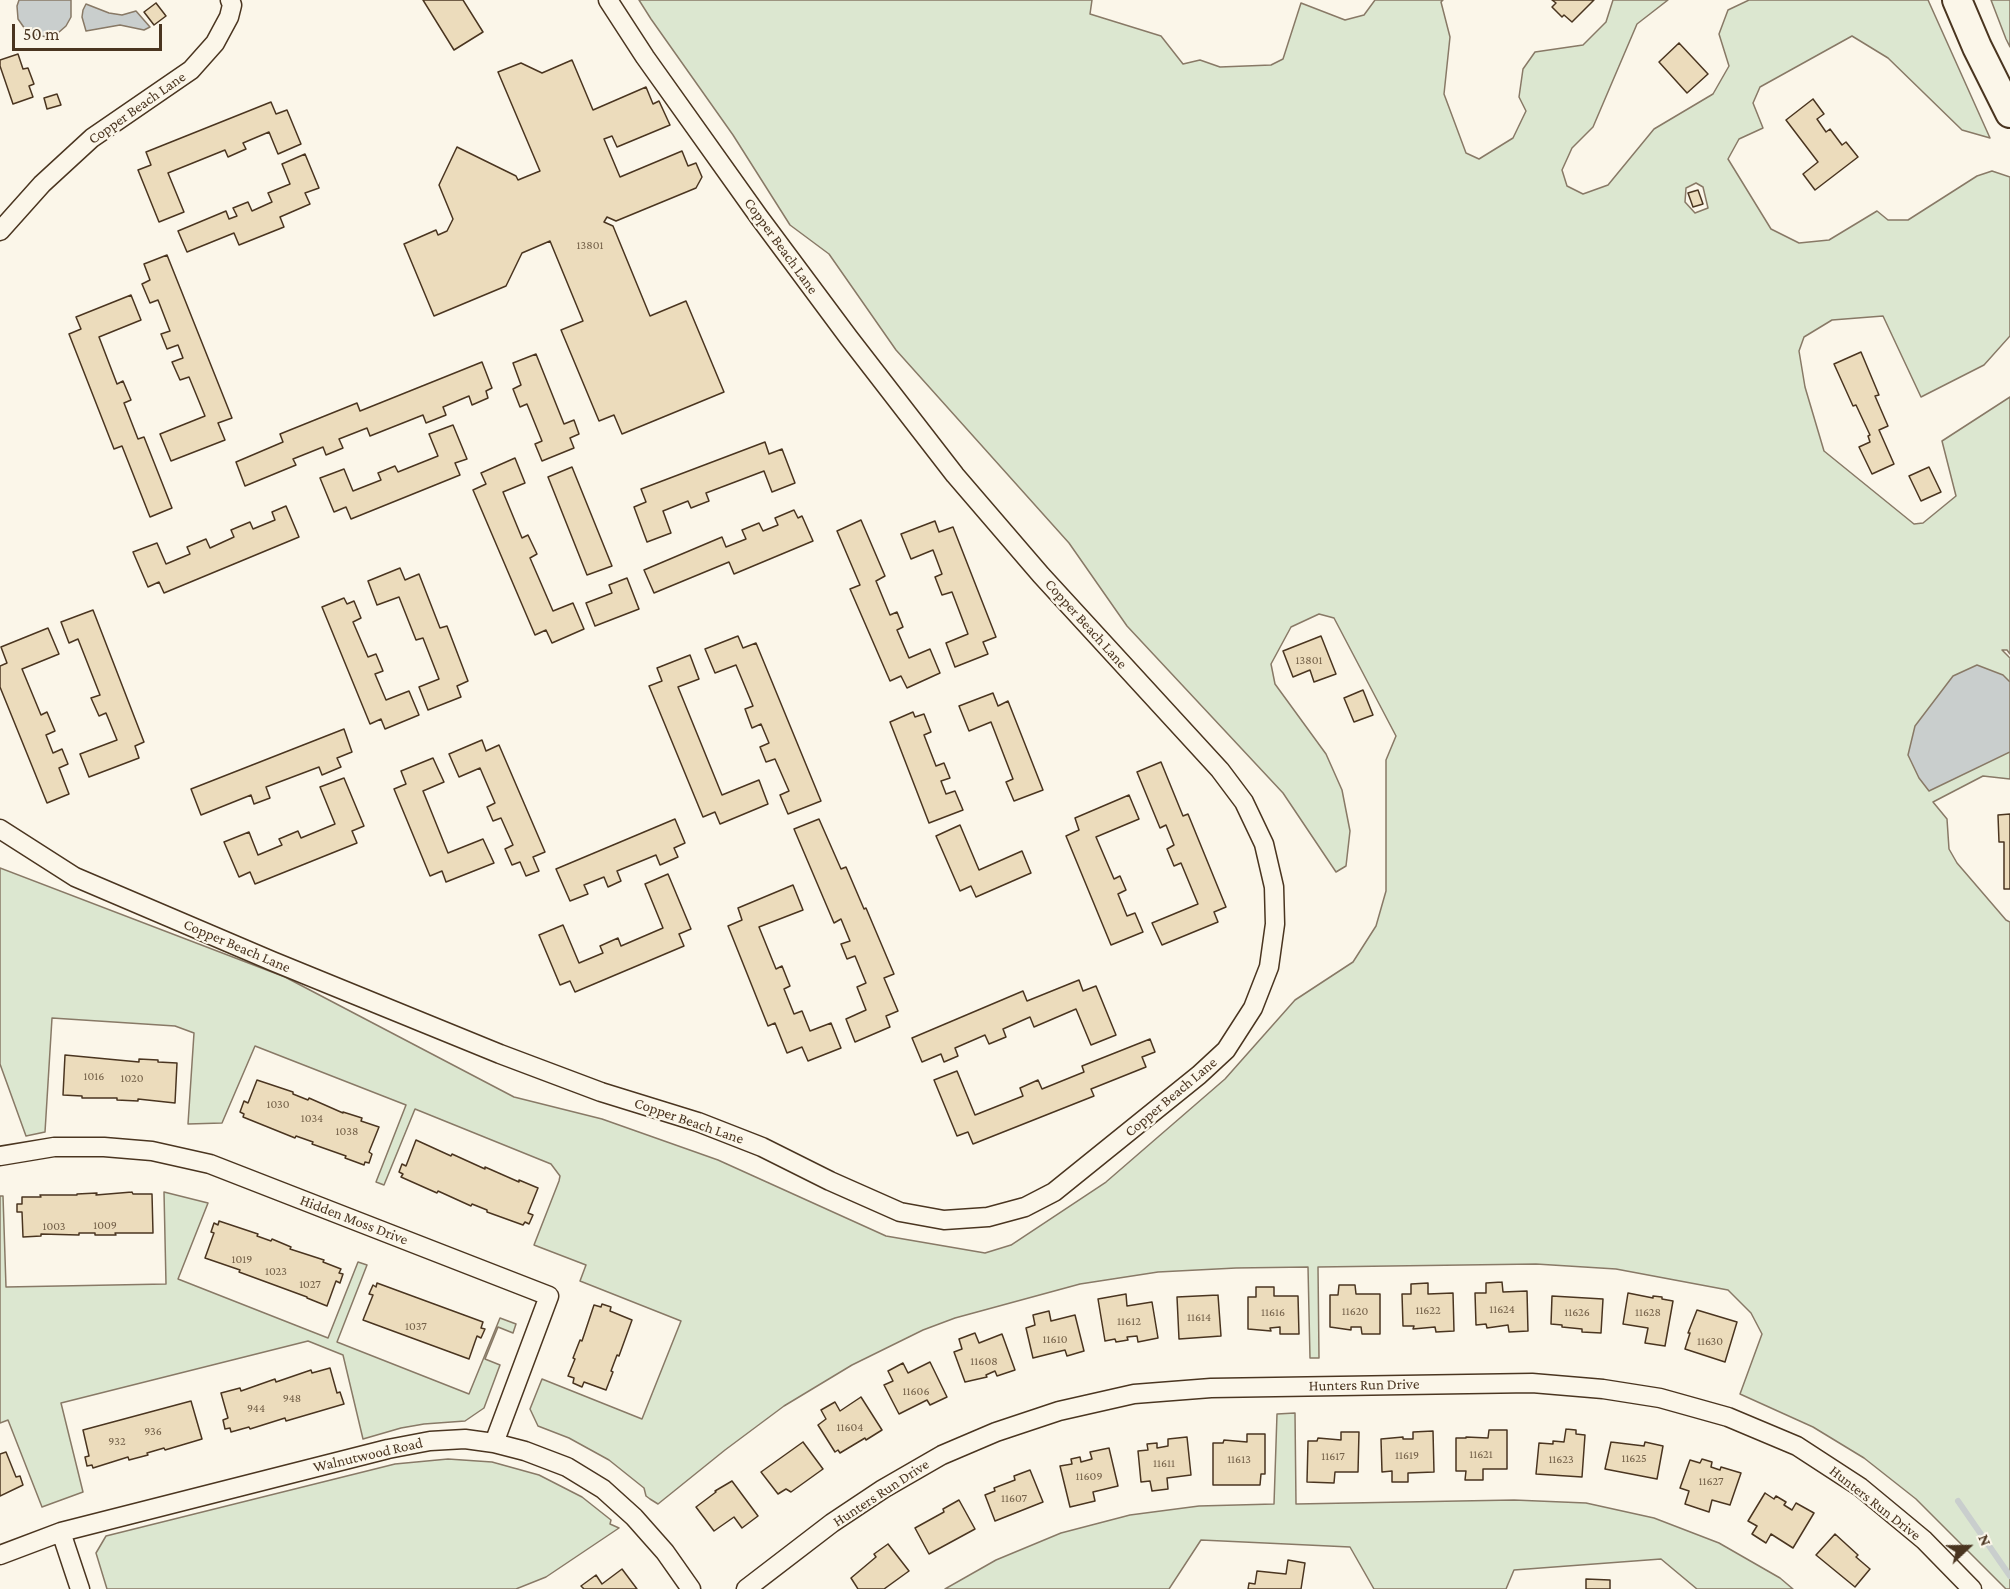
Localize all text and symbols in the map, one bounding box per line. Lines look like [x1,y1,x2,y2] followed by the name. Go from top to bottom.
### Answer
[15,12,165,50] scale bar
[23,24,60,44] text: 50 m
[85,68,189,148] street label: Copper Beach Lane
[740,194,822,298] street label: Copper Beach Lane
[577,238,603,252] house number: 13801
[1041,575,1131,673] street label: Copper Beach Lane
[1296,653,1322,667] house number: 13801
[181,915,293,977] street label: Copper Beach Lane
[1121,1053,1221,1141] street label: Copper Beach Lane
[84,1069,104,1083] house number: 1016
[120,1071,144,1085] house number: 1020
[632,1094,746,1148] street label: Copper Beach Lane
[266,1097,290,1111] house number: 1030
[301,1111,323,1125] house number: 1034
[336,1124,358,1138] house number: 1038
[298,1191,410,1249] street label: Hidden Moss Drive
[93,1218,117,1232] house number: 1009
[42,1219,66,1233] house number: 1003
[232,1252,252,1266] house number: 1019
[265,1264,287,1278] house number: 1023
[299,1277,321,1291] house number: 1027
[1489,1302,1515,1316] house number: 11624
[1415,1303,1441,1317] house number: 11622
[1342,1304,1368,1318] house number: 11620
[1261,1305,1285,1319] house number: 11616
[1564,1305,1590,1319] house number: 11626
[1635,1305,1661,1319] house number: 11628
[1187,1310,1211,1324] house number: 11614
[1117,1314,1141,1328] house number: 11612
[405,1319,427,1333] house number: 1037
[1043,1332,1067,1346] house number: 11610
[1697,1334,1723,1348] house number: 11630
[970,1354,998,1368] house number: 11608
[1308,1375,1420,1395] street label: Hunters Run Drive
[903,1384,929,1398] house number: 11606
[283,1391,301,1405] house number: 948
[247,1401,265,1415] house number: 944
[837,1420,863,1434] house number: 11604
[144,1424,162,1438] house number: 936
[108,1434,126,1448] house number: 932
[312,1434,424,1476] street label: Walnutwood Road
[1469,1447,1493,1461] house number: 11621
[1395,1448,1419,1462] house number: 11619
[1321,1449,1345,1463] house number: 11617
[1621,1451,1647,1465] house number: 11625
[1227,1452,1251,1466] house number: 11613
[1548,1452,1574,1466] house number: 11623
[830,1455,932,1531] street label: Hunters Run Drive
[1153,1456,1175,1470] house number: 11611
[1826,1462,1924,1544] street label: Hunters Run Drive
[1076,1469,1102,1483] house number: 11609
[1699,1474,1723,1488] house number: 11627
[1001,1491,1027,1505] house number: 11607
[1938,1517,1998,1577] north arrow
[1975,1532,1995,1548] text: N

